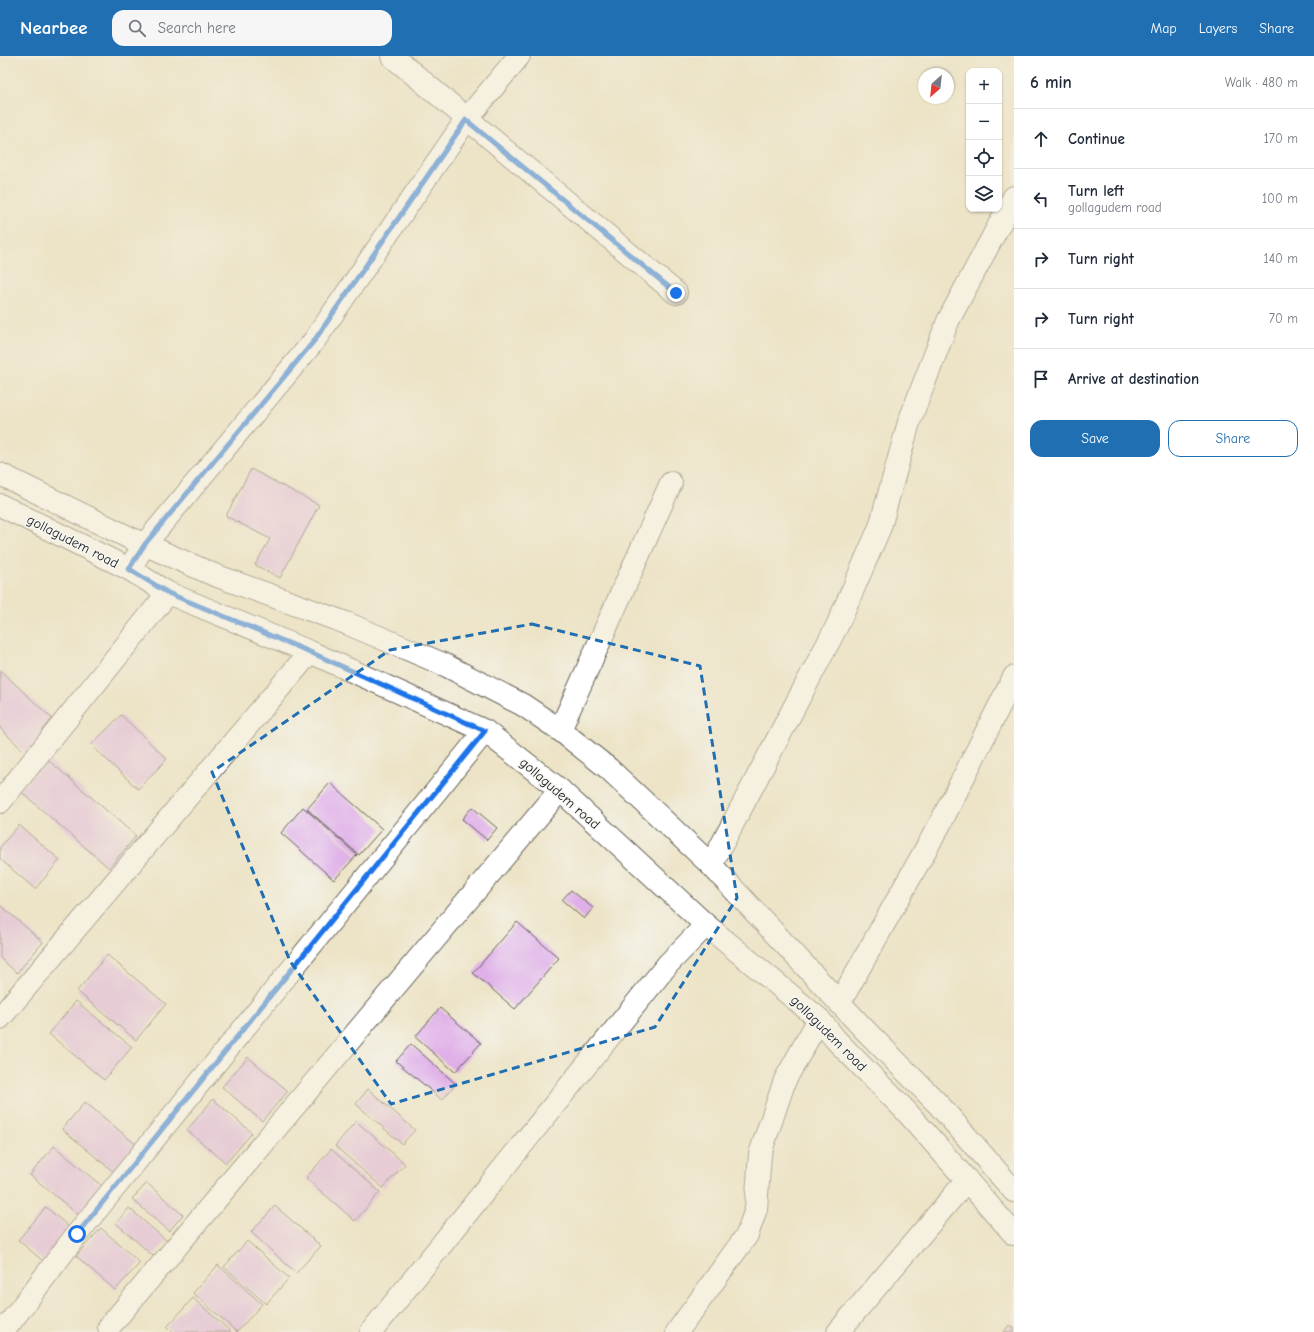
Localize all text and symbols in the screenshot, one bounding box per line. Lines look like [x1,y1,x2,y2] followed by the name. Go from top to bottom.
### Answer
[112,10,392,46] search box
[20,17,88,39] text: Nearbee
[126,17,148,39] icon: search
[158,19,236,37] text: Search here
[1150,20,1177,37] text: Map
[1199,20,1237,37] text: Layers
[1259,20,1294,37] text: Share
[918,68,954,104] north arrow
[966,68,1002,212] map controls
[966,68,1002,104] button: +
[1030,73,1072,92] text: 6 min
[1225,75,1298,90] text: Walk · 480 m
[966,104,1002,140] button: −
[1030,128,1052,150] icon: ahead
[1068,130,1125,148] text: Continue
[1264,131,1298,146] text: 170 m
[966,140,1002,176] button: locate
[966,176,1002,212] button: layers
[1068,182,1124,200] text: Turn left
[1030,188,1052,210] icon: left
[1262,191,1298,206] text: 100 m
[1068,200,1162,215] text: gollagudem road
[1030,248,1052,270] icon: right
[1068,250,1134,268] text: Turn right
[1264,251,1298,266] text: 140 m
[667,284,685,302] route end
[1030,308,1052,330] icon: right
[1068,310,1134,328] text: Turn right
[1269,311,1298,326] text: 70 m
[1030,368,1052,390] icon: arrive
[1068,370,1199,388] text: Arrive at destination
[1030,420,1160,457] button: Save
[1168,420,1298,457] button: Share
[24,511,122,572] street label: gollagudem road
[516,754,603,833] street label: gollagudem road
[787,992,870,1075] street label: gollagudem road
[68,1225,86,1243] route start

